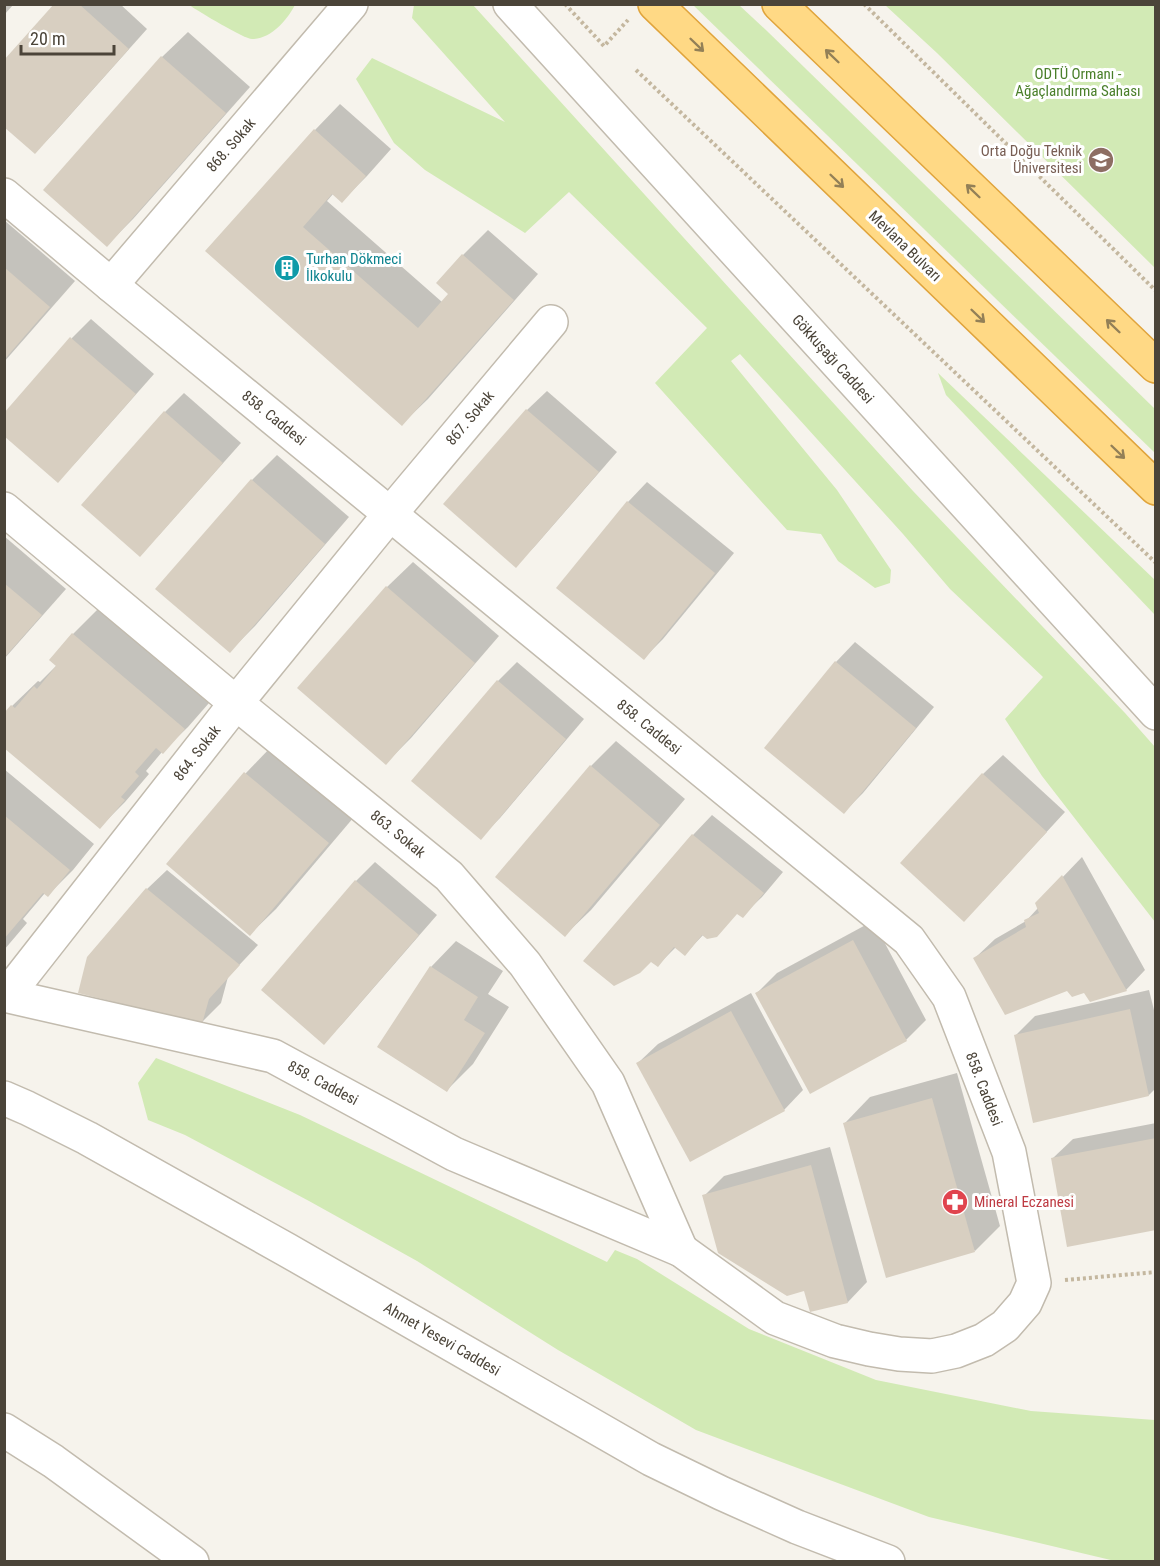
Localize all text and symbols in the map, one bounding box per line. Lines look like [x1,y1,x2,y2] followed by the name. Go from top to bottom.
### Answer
[21,18,114,56] scale bar
[30,28,65,49] text: 20 m
[690,38,705,52] one-way arrow
[825,49,840,63] one-way arrow
[1015,65,1141,100] park label: ODTÜ Ormanı - Ağaçlandırma Sahası
[203,114,259,176] street label: 868. Sokak
[981,142,1082,177] place label: Orta Doğu Teknik Üniversitesi
[1086,145,1116,175] school or university icon: Orta Doğu Teknik Üniversitesi
[830,173,845,188] one-way arrow
[965,183,980,198] one-way arrow
[865,207,945,285] street label: Mevlana Bulvarı
[306,250,402,285] place label: Turhan Dökmeci İlkokulu
[272,253,302,283] building icon: Turhan Dökmeci İlkokulu
[970,309,985,324] one-way arrow
[788,311,878,407] street label: Gökkuşağı Caddesi
[1106,319,1121,333] one-way arrow
[238,387,310,449] street label: 858. Caddesi
[442,387,498,449] street label: 867. Sokak
[1110,445,1125,459] one-way arrow
[613,696,685,758] street label: 858. Caddesi
[170,721,224,784] street label: 864. Sokak
[367,806,429,862] street label: 863. Sokak
[962,1050,1006,1128] street label: 858. Caddesi
[285,1057,361,1109] street label: 858. Caddesi
[940,1187,970,1217] pharmacy icon: Mineral Eczanesi
[974,1193,1074,1211] place label: Mineral Eczanesi
[381,1298,503,1380] street label: Ahmet Yesevi Caddesi

